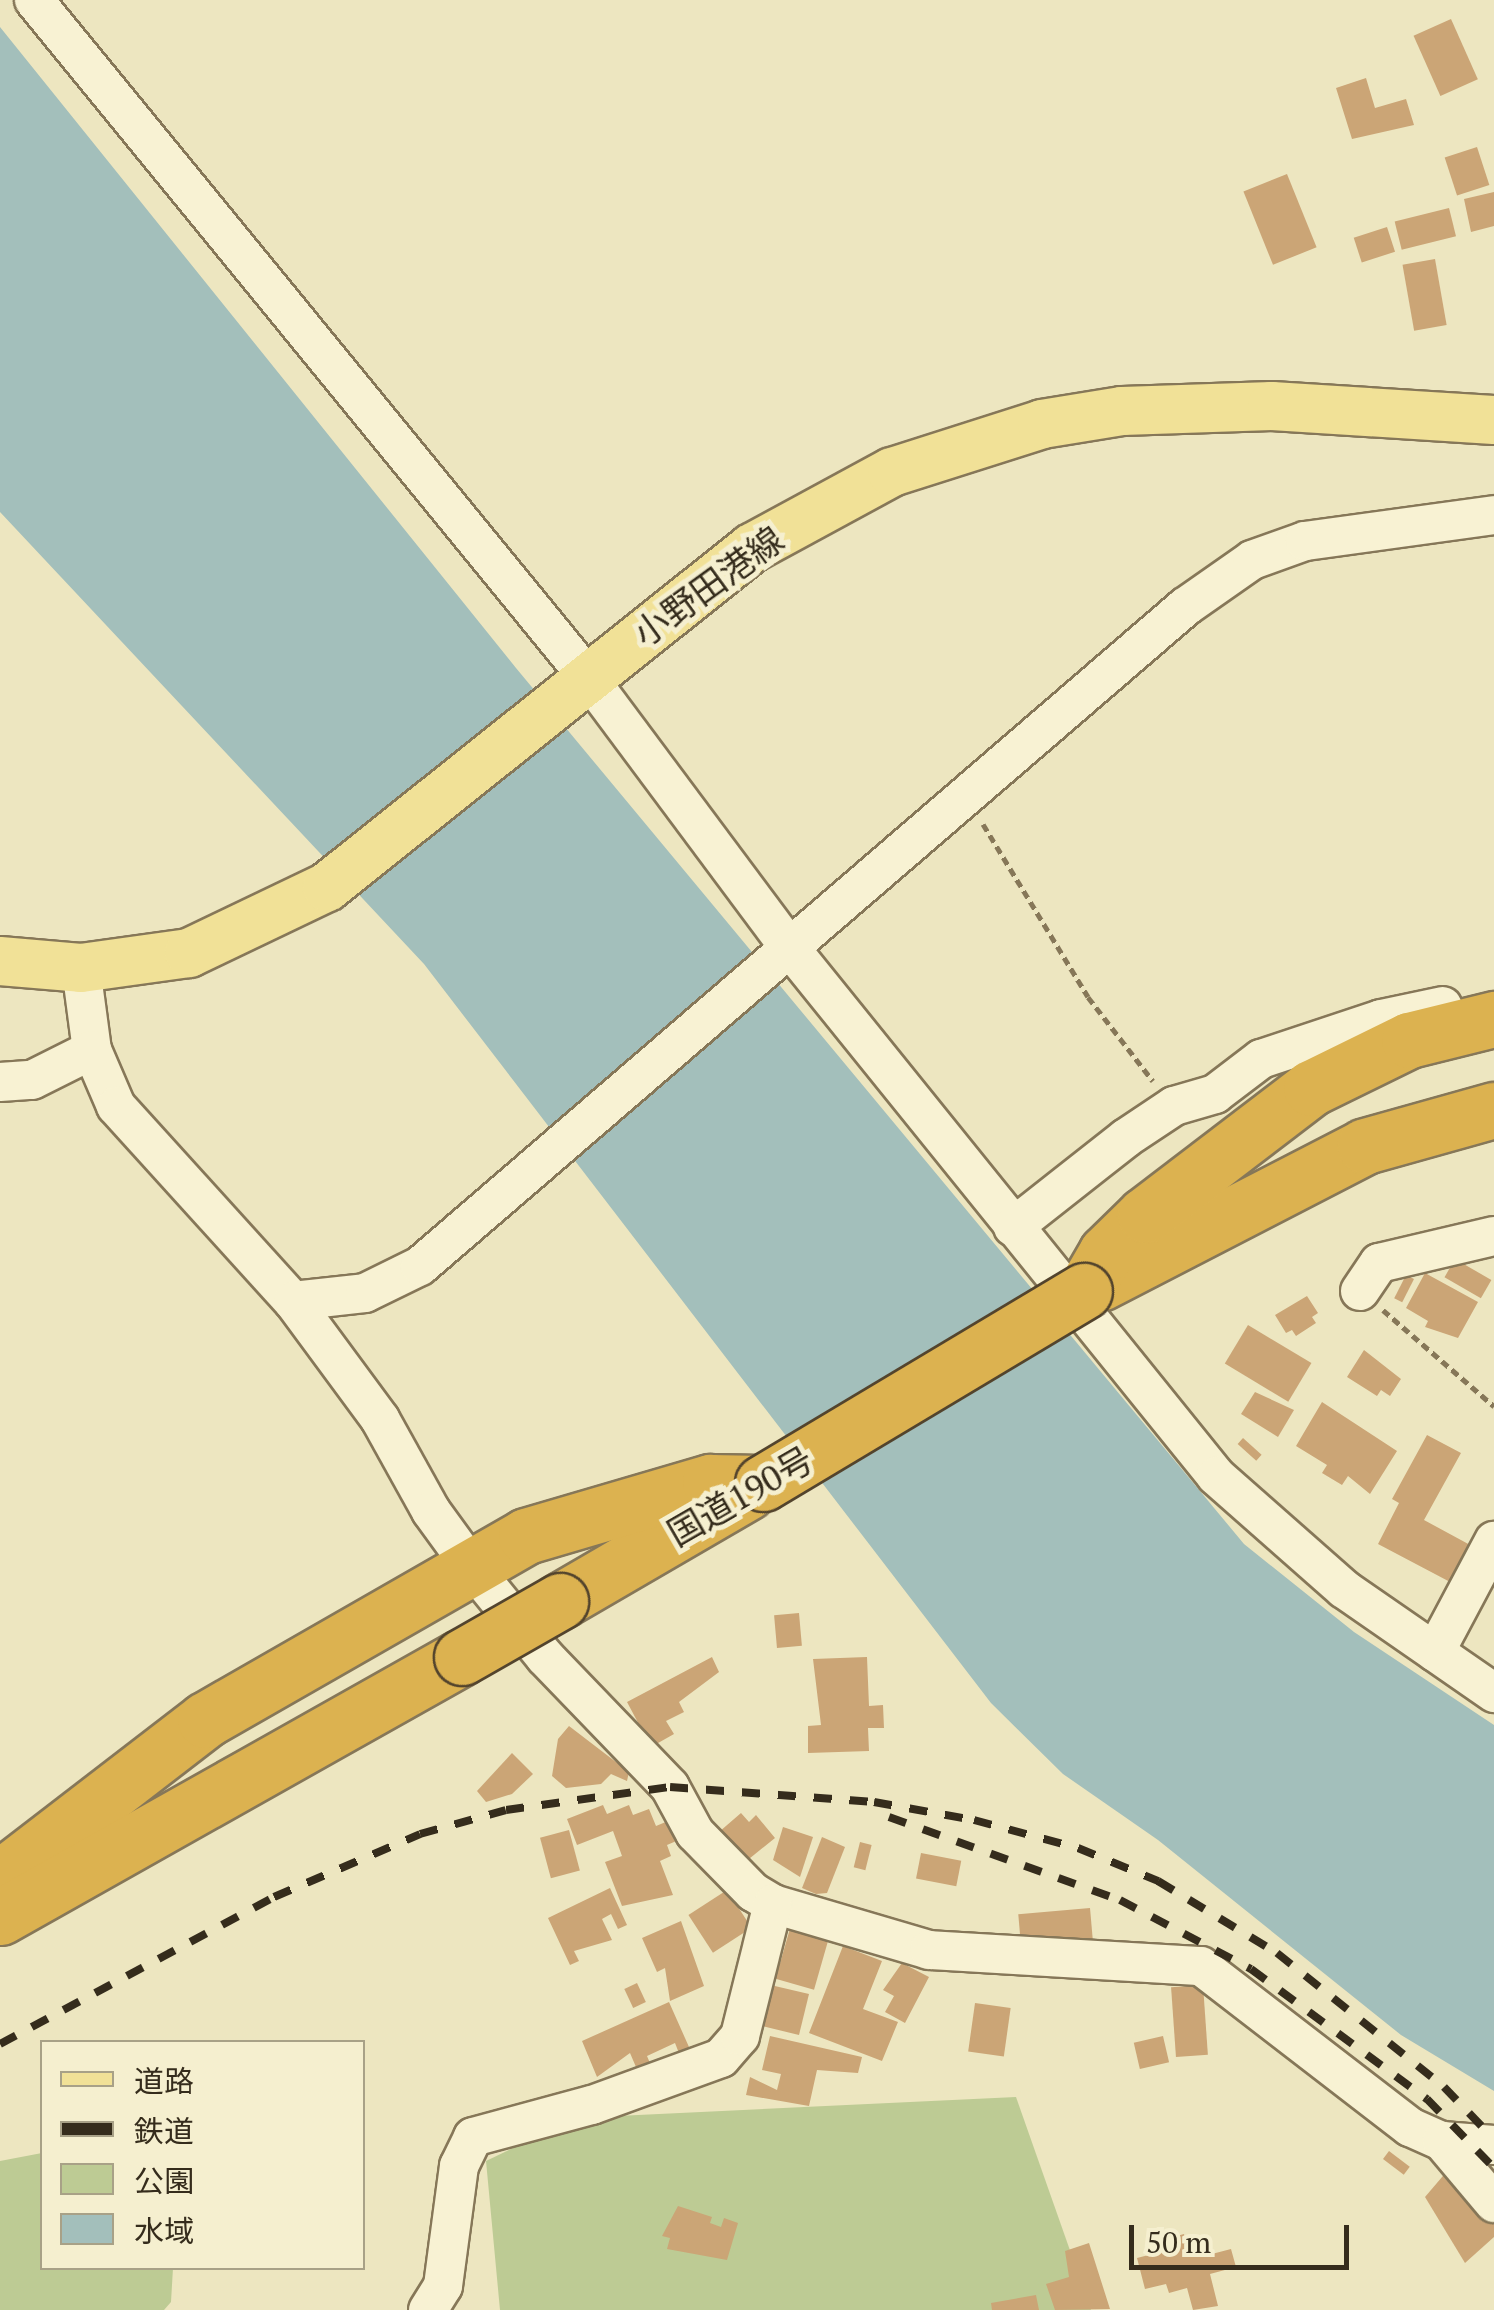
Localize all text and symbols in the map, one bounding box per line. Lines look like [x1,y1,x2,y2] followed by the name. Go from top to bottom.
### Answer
[625,518,791,654] street label: 小野田港線
[660,1438,820,1554] street label: 国道190号
[40,2040,365,2270] legend
[134,2061,194,2101] text: 道路
[134,2111,194,2151] text: 鉄道
[134,2161,194,2201] text: 公園
[1134,2205,1354,2267] scale bar
[134,2211,194,2251] text: 水域
[1146,2222,1211,2262] text: 50 m

